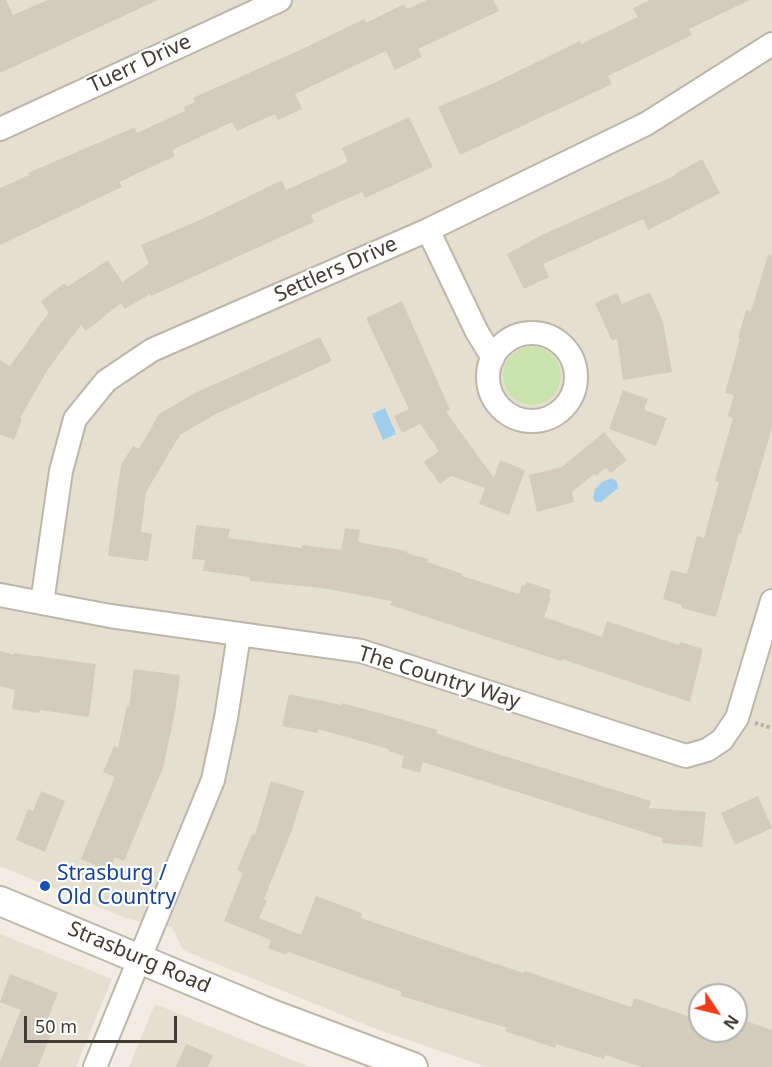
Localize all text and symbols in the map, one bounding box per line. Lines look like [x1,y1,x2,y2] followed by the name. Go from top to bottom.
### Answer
[85,29,195,99] street label: Tuerr Drive
[271,232,401,308] street label: Settlers Drive
[355,641,523,715] street label: The Country Way
[57,861,176,911] place label: Strasburg / Old Country
[38,879,52,893] marker: Strasburg / Old Country
[64,917,214,999] street label: Strasburg Road
[688,983,748,1043] north arrow
[27,1004,180,1042] scale bar
[718,1011,744,1034] text: N
[35,1014,77,1038] text: 50 m

